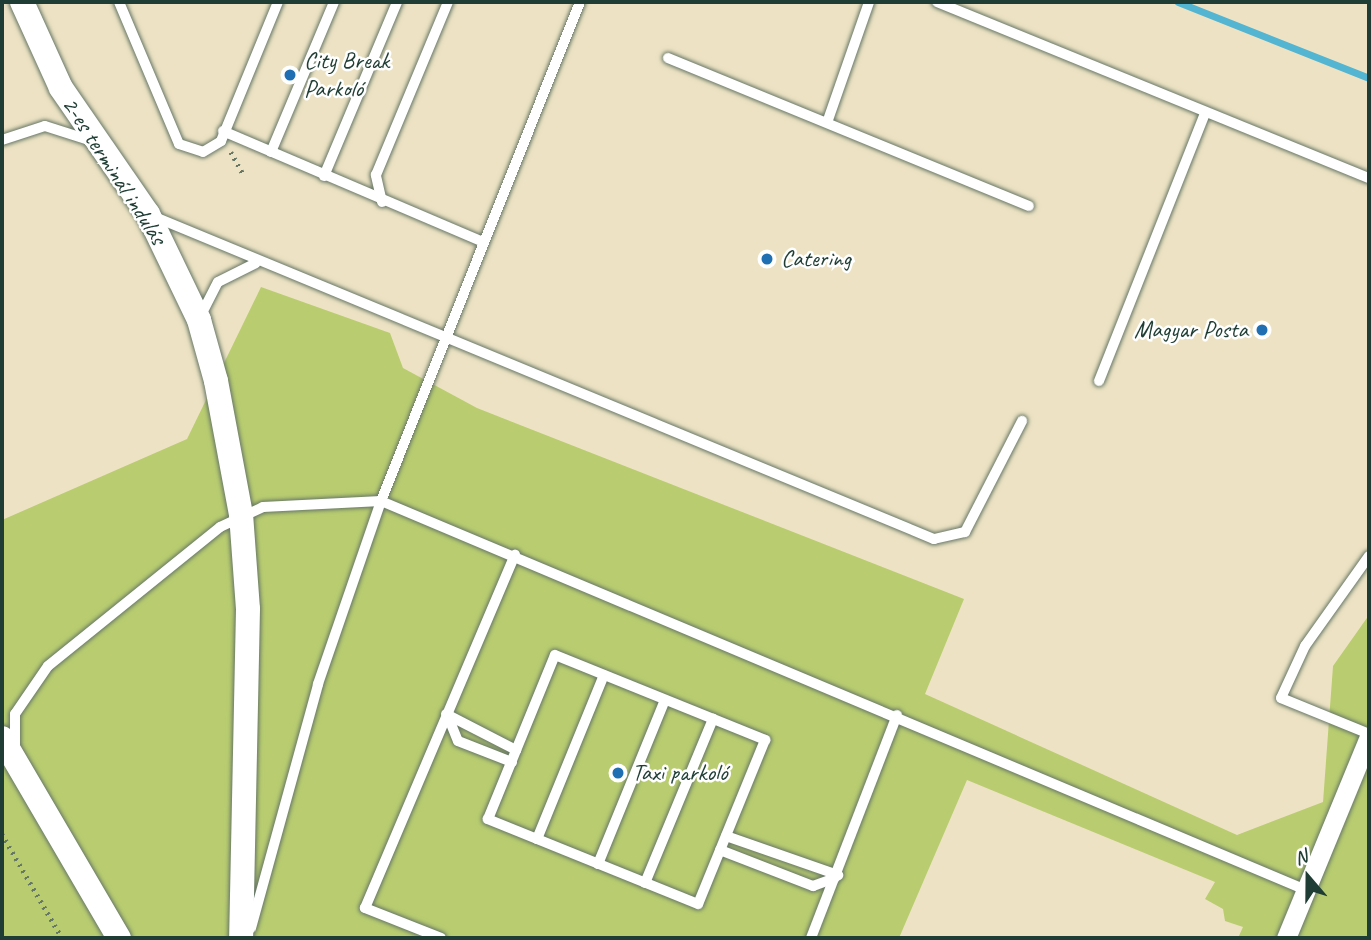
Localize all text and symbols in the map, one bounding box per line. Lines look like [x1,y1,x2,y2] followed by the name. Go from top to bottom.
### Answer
[304,47,389,103] place label: City Break Parkoló
[282,67,298,83] marker: City Break Parkoló
[56,92,172,250] street label: 2-es terminál indulás
[781,245,851,273] place label: Catering
[759,251,775,267] marker: Catering
[1135,316,1248,344] place label: Magyar Posta
[1254,322,1270,338] marker: Magyar Posta
[632,759,728,787] place label: Taxi parkoló
[610,765,626,781] marker: Taxi parkoló
[1273,842,1343,912] north arrow
[1291,844,1310,871] text: N

